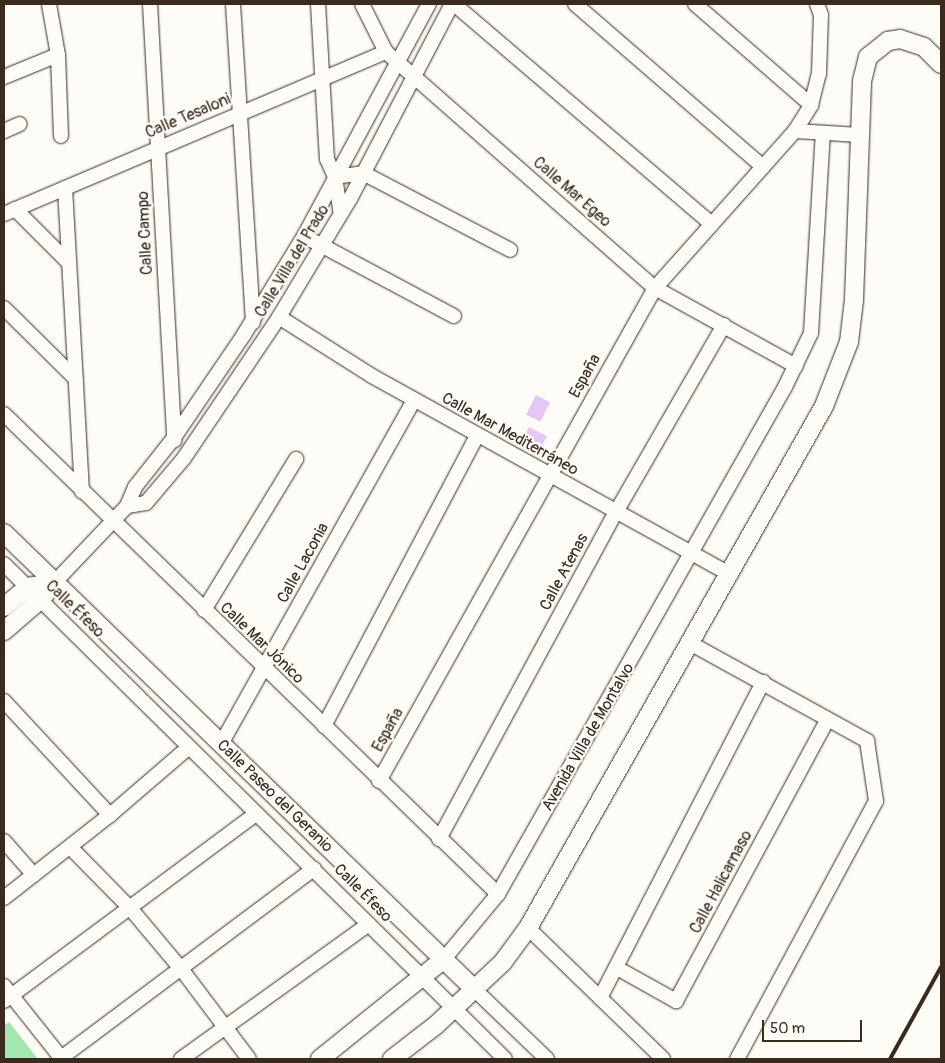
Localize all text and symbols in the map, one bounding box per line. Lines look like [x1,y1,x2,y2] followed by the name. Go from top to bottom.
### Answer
[142,89,234,143] street label: Calle Tesaloni
[529,153,615,231] street label: Calle Mar Egeo
[133,191,157,275] street label: Calle Campo
[251,201,333,321] street label: Calle Villa del Prado
[565,351,605,401] street label: España
[438,388,582,480] street label: Calle Mar Mediterráneo
[273,520,333,606] street label: Calle Laconia
[536,530,592,614] street label: Calle Atenas
[42,576,108,642] street label: Calle Éfeso
[216,598,308,688] street label: Calle Mar Jónico
[538,660,638,814] street label: Avenida Villa de Montalvo
[368,705,408,755] street label: España
[213,736,337,856] street label: Calle Paseo del Geranio
[686,827,756,937] street label: Calle Halicarnaso
[330,860,396,926] street label: Calle Éfeso
[765,1010,865,1042] scale bar
[770,1019,805,1038] text: 50 m

